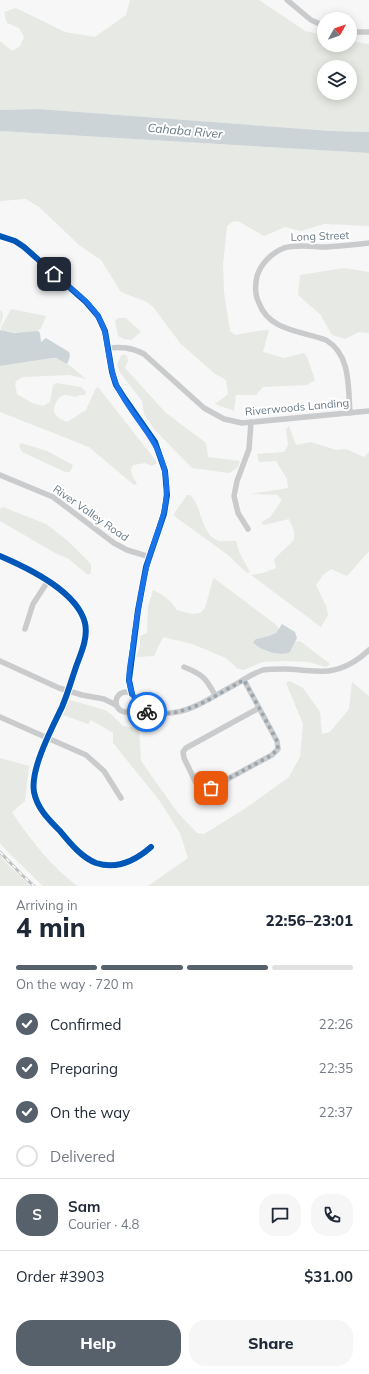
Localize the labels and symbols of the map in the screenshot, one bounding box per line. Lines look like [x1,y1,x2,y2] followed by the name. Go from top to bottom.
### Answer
[317,12,357,52] north arrow
[147,120,224,141] water label: Cahaba River
[290,228,350,244] street label: Long Street
[37,257,71,291] pin
[244,395,350,419] street label: Riverwoods Landing
[50,482,132,544] street label: River Valley Road
[127,692,167,732] courier
[194,771,228,805] pin

